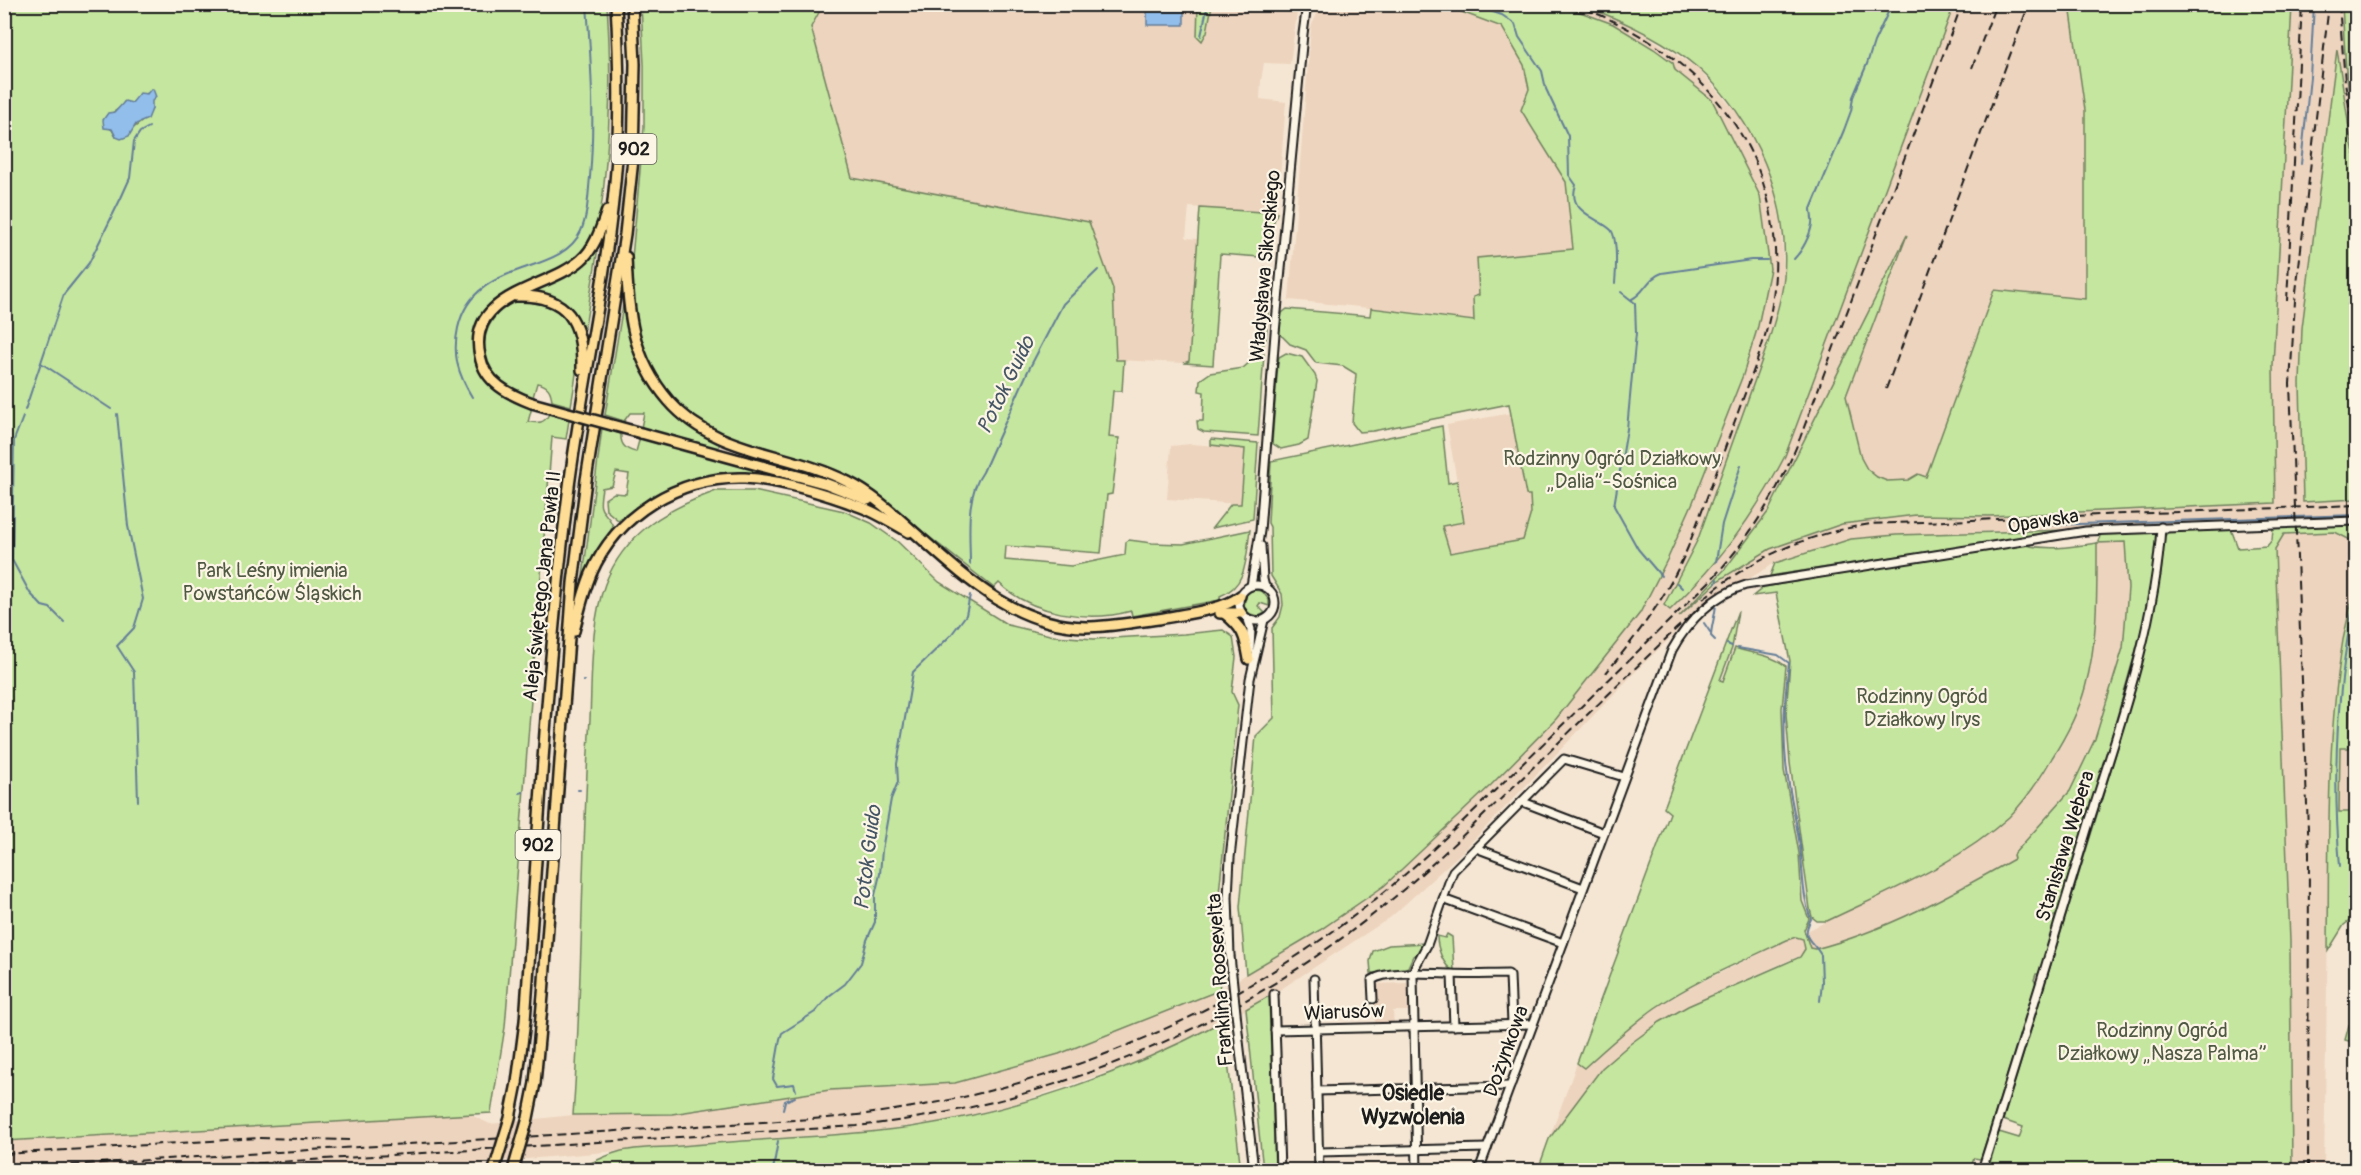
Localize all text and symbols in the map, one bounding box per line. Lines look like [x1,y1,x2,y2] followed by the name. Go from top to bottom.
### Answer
[612,134,656,164] road number: 902
[1244,169,1286,363] street label: Władysława Sikorskiego
[971,330,1042,438] water label: Potok Guido
[1503,446,1721,494] park label: Rodzinny Ogród Działkowy „Dalia”-Sośnica
[517,469,567,703] street label: Aleja świętego Jana Pawła II
[2006,503,2080,539] street label: Opawska
[182,558,362,606] park label: Park Leśny imienia Powstańców Śląskich
[1856,684,1988,732] park label: Rodzinny Ogród Działkowy Irys
[2030,767,2100,925] street label: Stanisława Webera
[848,802,888,912] water label: Potok Guido
[516,830,560,860] road number: 902
[1201,893,1239,1067] street label: Franklina Roosevelta
[1303,998,1385,1026] street label: Wiarusów
[1478,1002,1534,1100] street label: Dożynkowa
[2057,1018,2267,1066] park label: Rodzinny Ogród Działkowy „Nasza Palma”
[1361,1080,1465,1131] district label: Osiedle Wyzwolenia

